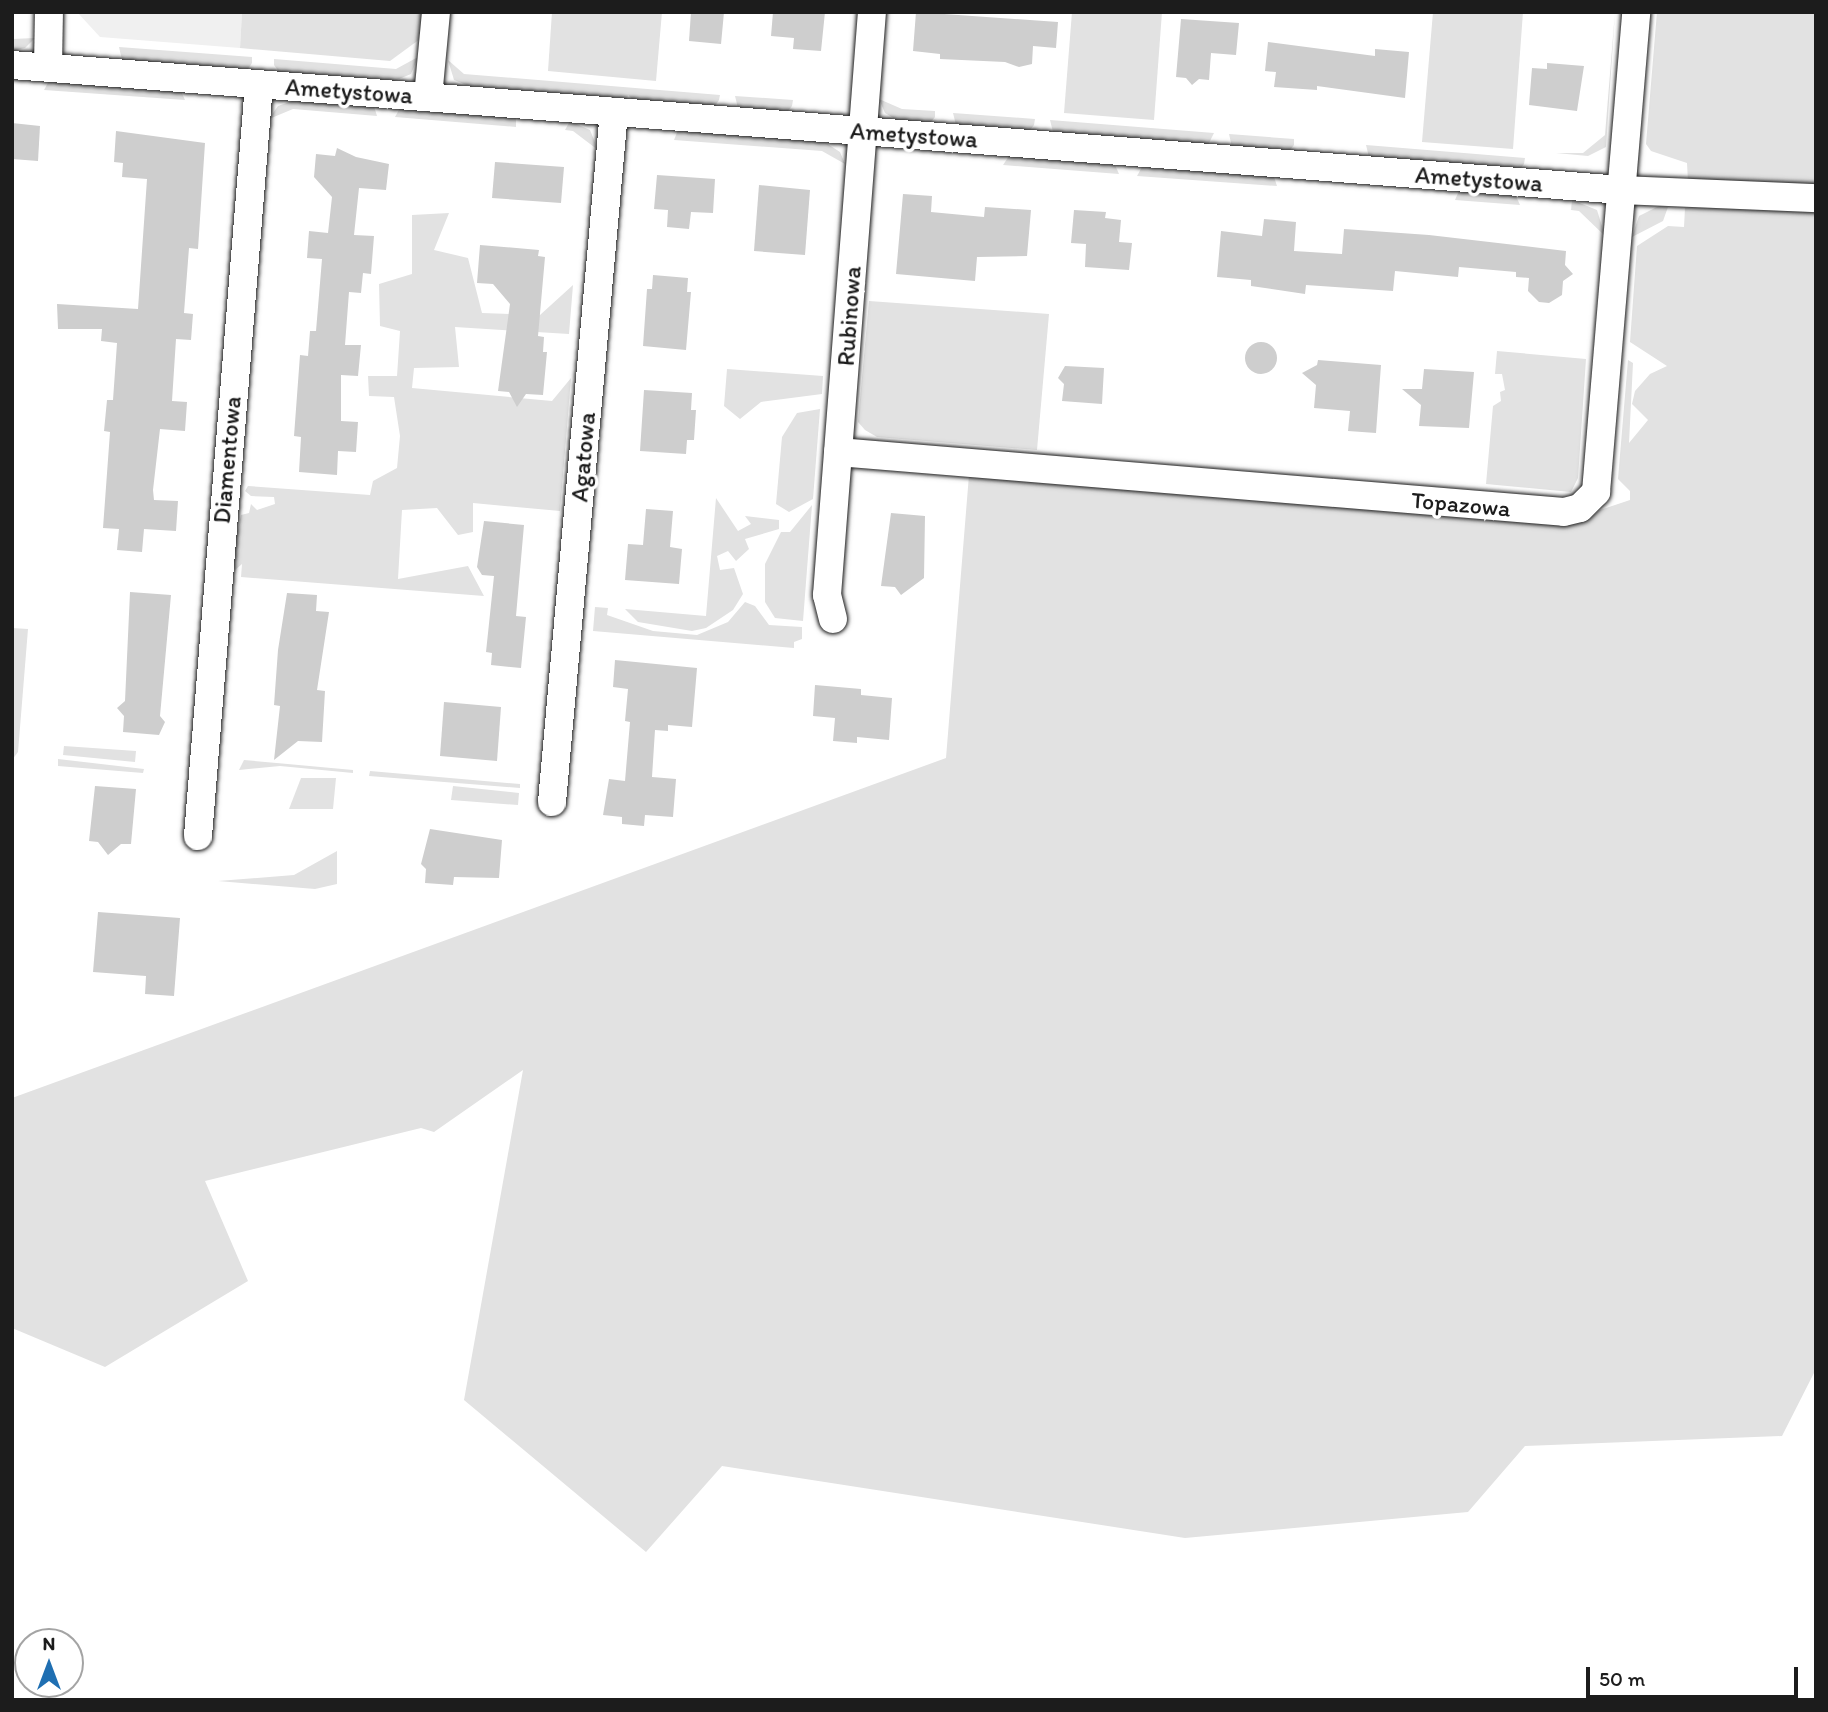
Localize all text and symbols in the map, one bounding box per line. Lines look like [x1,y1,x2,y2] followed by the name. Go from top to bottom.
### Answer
[284,72,414,110] street label: Ametystowa
[849,116,979,154] street label: Ametystowa
[1414,160,1544,198] street label: Ametystowa
[831,265,867,367] street label: Rubinowa
[207,395,247,525] street label: Diamentowa
[565,411,601,503] street label: Agatowa
[1410,485,1512,523] street label: Topazowa
[14,1628,84,1698] north arrow
[43,1632,55,1655] text: N
[1590,1652,1802,1696] scale bar
[1599,1666,1645,1691] text: 50 m

